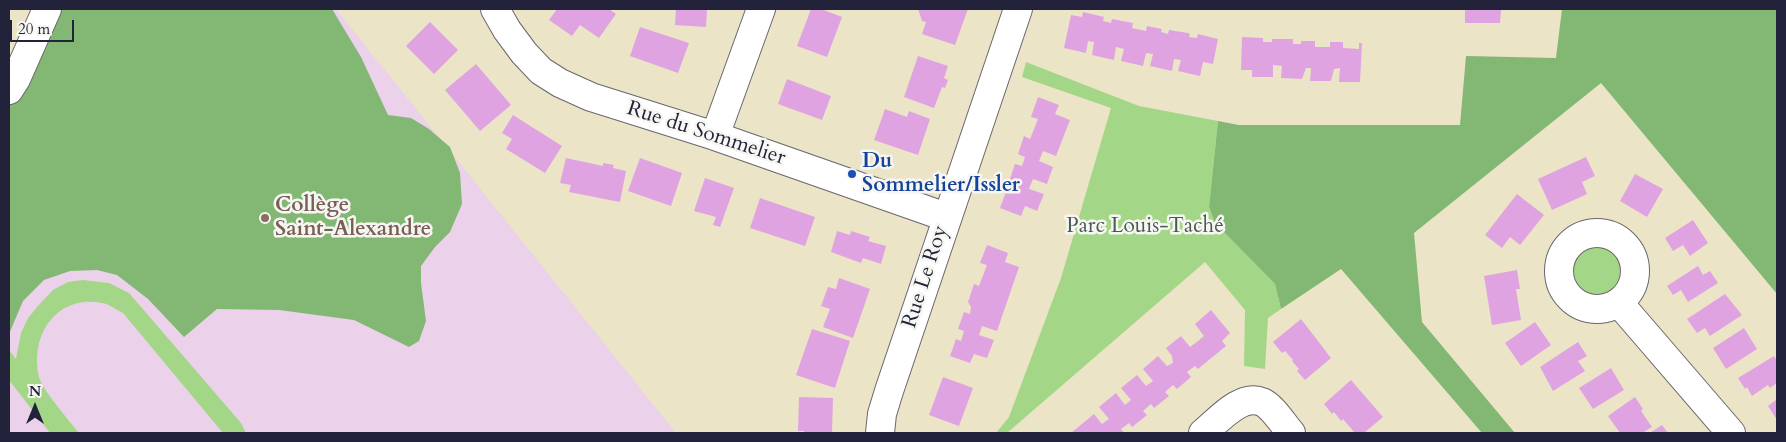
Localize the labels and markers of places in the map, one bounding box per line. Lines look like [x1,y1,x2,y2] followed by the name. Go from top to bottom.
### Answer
[862,149,1020,199] place label: Du Sommelier/Issler
[846,168,858,180] marker: Du Sommelier/Issler
[275,193,431,243] place label: Collège Saint-Alexandre
[259,212,271,224] marker: Collège Saint-Alexandre

